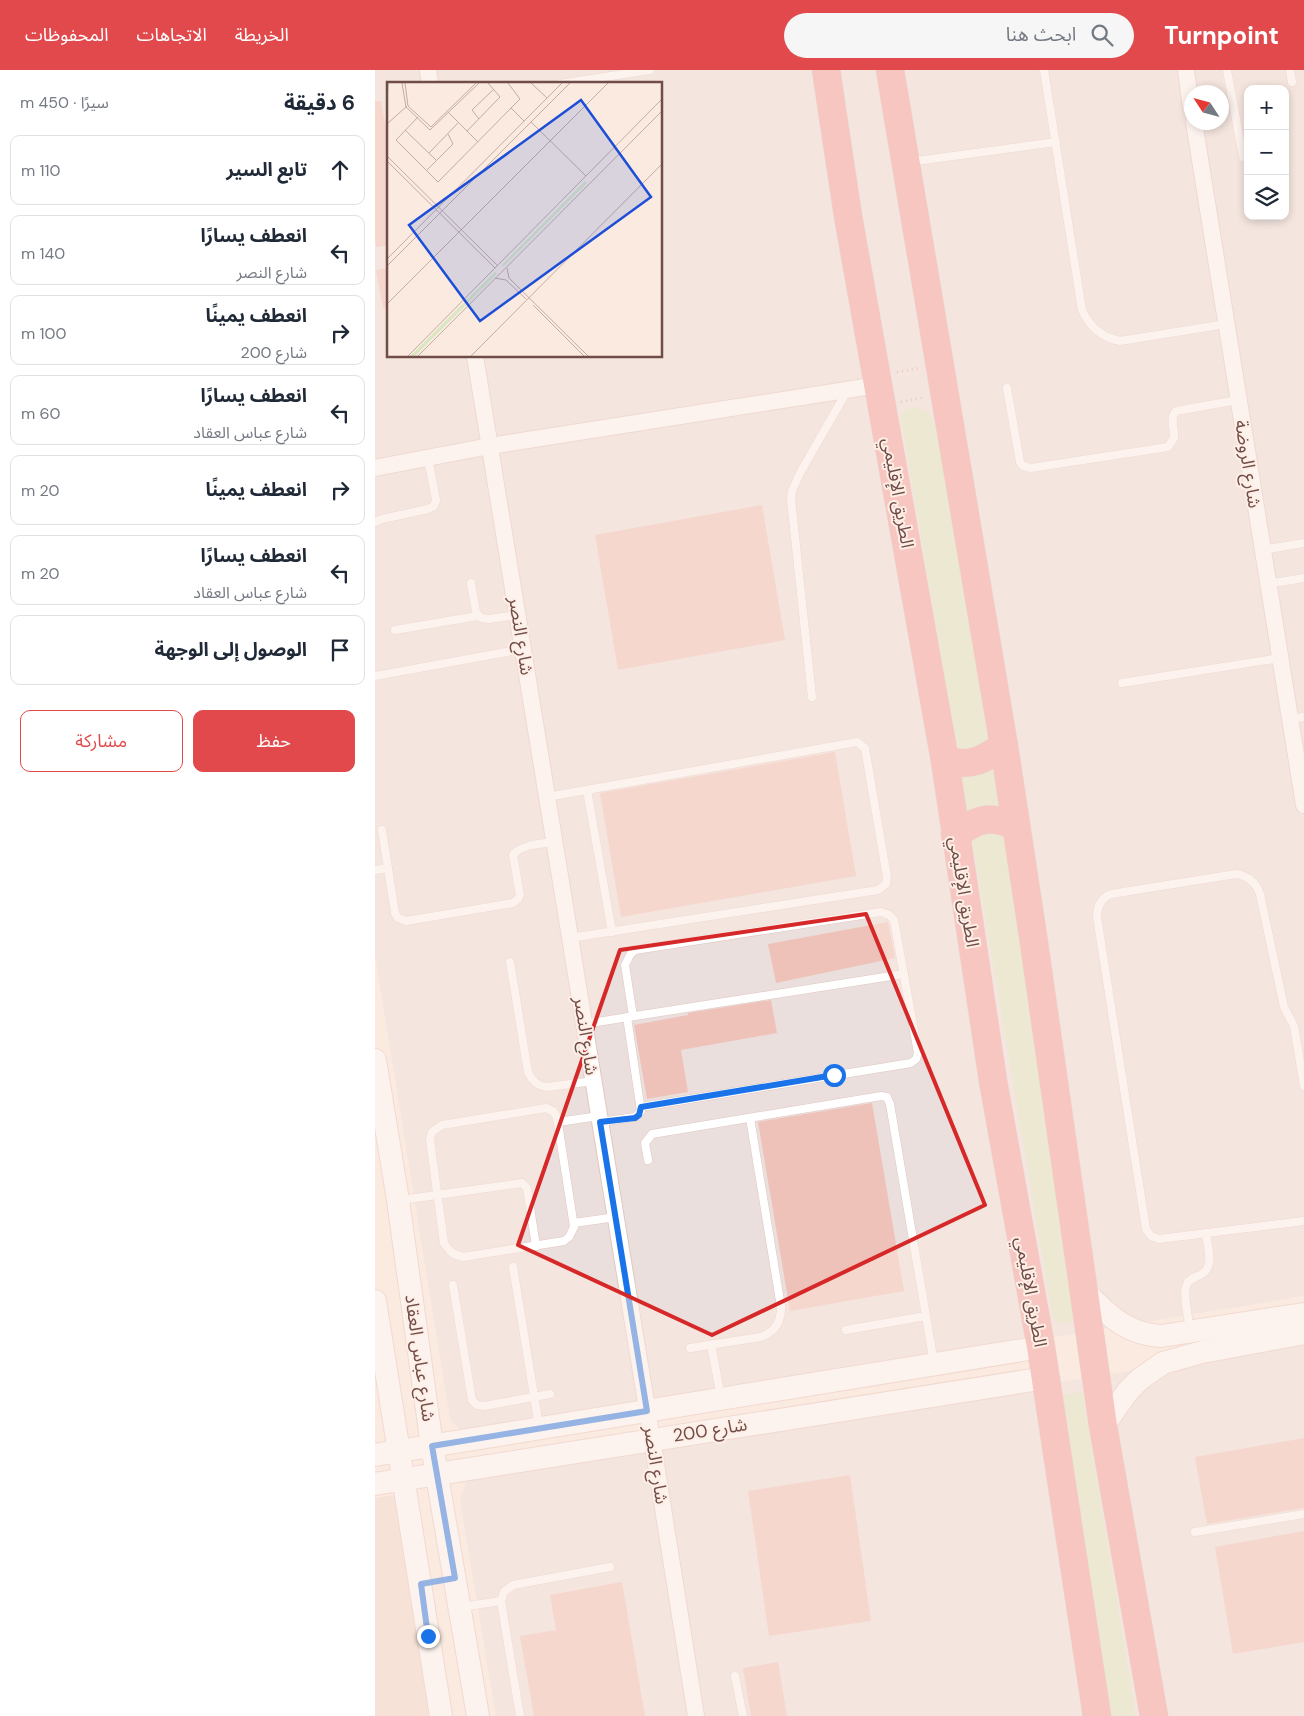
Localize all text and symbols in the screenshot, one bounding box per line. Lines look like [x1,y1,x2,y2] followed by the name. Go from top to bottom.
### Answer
[784,13,1134,58] search box
[1164,20,1279,51] text: Turnpoint
[1088,21,1116,49] icon: search
[1006,22,1076,47] text: ابحث هنا
[25,23,109,47] text: المحفوظات
[137,23,207,47] text: الاتجاهات
[235,23,289,47] text: الخريطة
[387,82,663,358] inset map
[1184,85,1229,130] north arrow
[1244,85,1289,220] map controls
[1244,85,1289,130] button: +
[284,89,355,117] text: 6 دقيقة
[20,92,109,113] text: سيرًا · 450 m
[1244,130,1289,175] button: −
[326,156,354,184] icon: ahead
[226,157,307,182] text: تابع السير
[21,160,60,181] text: 110 m
[1244,175,1289,220] button: layers
[200,223,307,248] text: انعطف يسارًا
[326,239,354,267] icon: left
[21,243,65,264] text: 140 m
[237,262,307,283] text: شارع النصر
[205,303,307,328] text: انعطف يمينًا
[326,319,354,347] icon: right
[21,323,66,344] text: 100 m
[241,342,307,363] text: شارع 200
[200,383,307,408] text: انعطف يسارًا
[326,399,354,427] icon: left
[21,403,61,424] text: 60 m
[1227,418,1267,510] street label: شارع الروضة
[193,422,307,443] text: شارع عباس العقاد
[875,436,920,550] street label: الطريق الإقليمي
[326,476,354,504] icon: right
[205,477,307,502] text: انعطف يمينًا
[21,480,60,501] text: 20 m
[200,543,307,568] text: انعطف يسارًا
[326,559,354,587] icon: left
[21,563,60,584] text: 20 m
[193,582,307,603] text: شارع عباس العقاد
[501,594,539,677] street label: شارع النصر
[326,636,354,664] icon: arrive
[155,637,307,662] text: الوصول إلى الوجهة
[20,710,183,772] button: مشاركة
[193,710,355,772] button: حفظ
[942,835,985,949] street label: الطريق الإقليمي
[566,994,604,1077] street label: شارع النصر
[823,1064,846,1087] route start
[1008,1235,1053,1349] street label: الطريق الإقليمي
[397,1293,441,1423] street label: شارع عباس العقاد
[671,1412,749,1450] street label: شارع 200
[636,1423,674,1506] street label: شارع النصر
[417,1625,440,1648] route end

